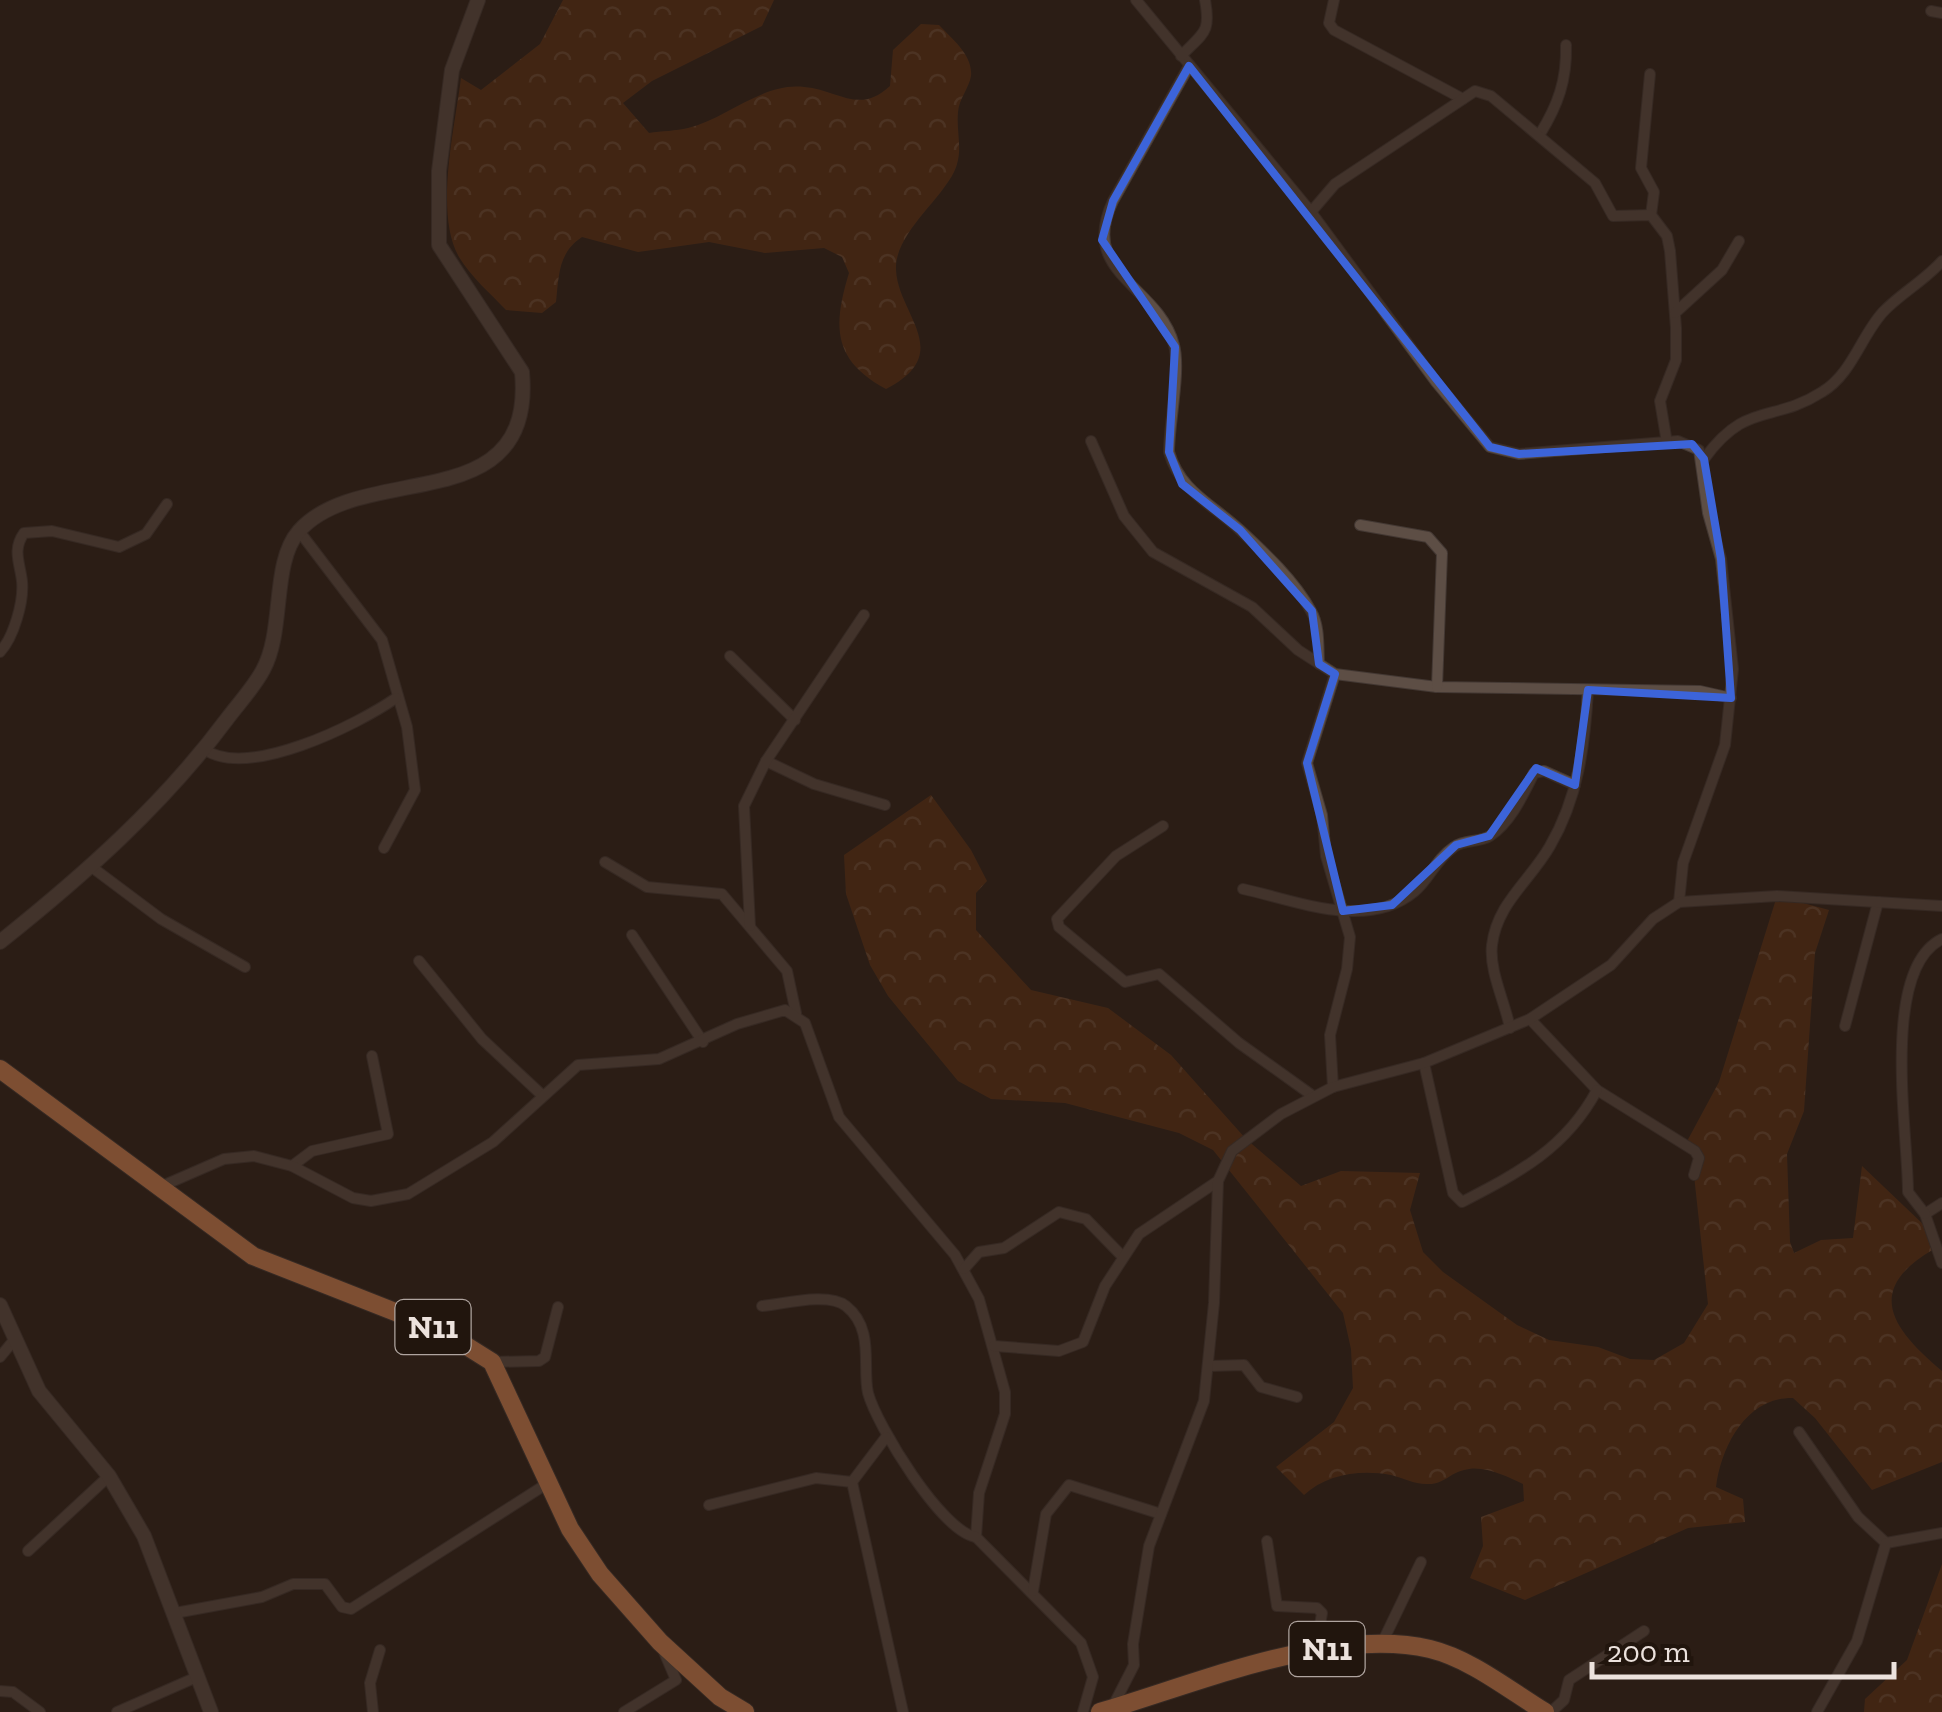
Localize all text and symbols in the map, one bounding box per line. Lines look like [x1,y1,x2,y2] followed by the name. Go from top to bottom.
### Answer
[396,1300,470,1354] road number: N11
[1592,1617,1894,1679] scale bar
[1290,1622,1364,1676] road number: N11
[1607,1634,1690,1670] text: 200 m

